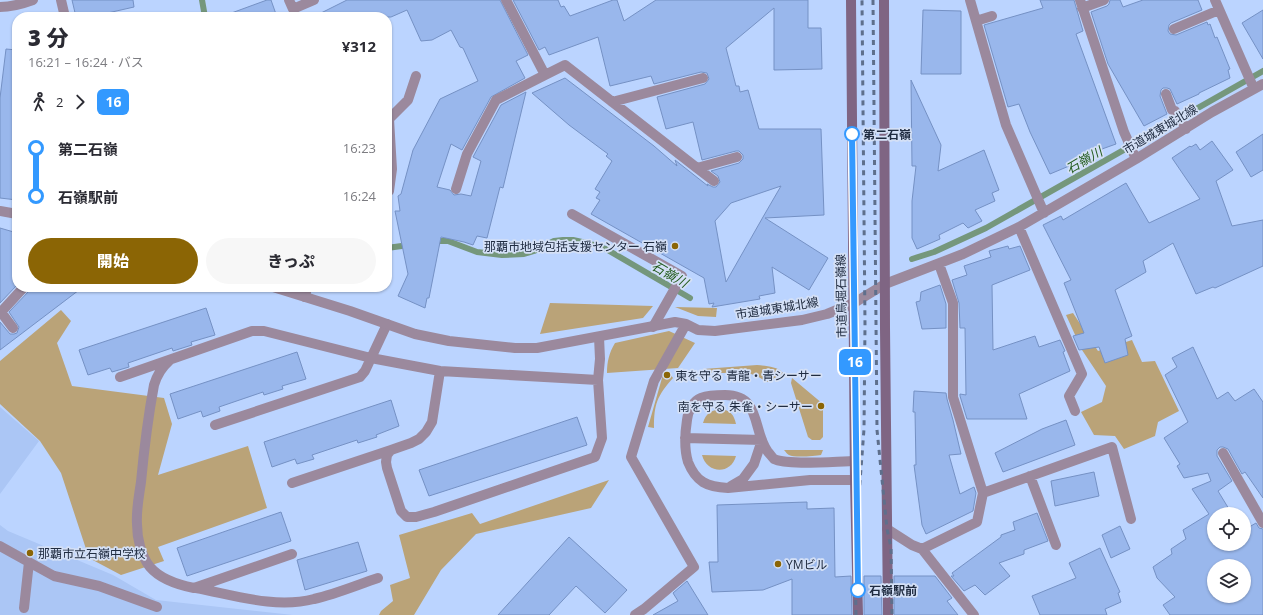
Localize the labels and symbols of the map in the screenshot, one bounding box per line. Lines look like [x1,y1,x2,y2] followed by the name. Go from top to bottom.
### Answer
[1120,100,1200,158] street label: 市道城東城北線
[844,126,860,142] marker: 第二石嶺
[863,126,911,143] place label: 第二石嶺
[1063,141,1107,178] water label: 石嶺川
[484,238,667,255] place label: 那覇市地域包括支援センター 石嶺
[670,241,680,251] marker: 那覇市地域包括支援センター 石嶺
[832,254,850,338] street label: 市道鳥堀石嶺線
[649,256,693,293] water label: 石嶺川
[734,293,820,323] street label: 市道城東城北線
[837,349,873,375] line badge: 16
[675,367,822,384] place label: 東を守る 青龍・青シーサー
[662,370,672,380] marker: 東を守る 青龍・青シーサー
[678,398,813,415] place label: 南を守る 朱雀・シーサー
[816,401,826,411] marker: 南を守る 朱雀・シーサー
[38,545,146,562] place label: 那覇市立石嶺中学校
[25,548,35,558] marker: 那覇市立石嶺中学校
[786,556,828,573] place label: YMビル
[773,559,783,569] marker: YMビル
[850,582,866,598] marker: 石嶺駅前
[869,582,917,599] place label: 石嶺駅前

